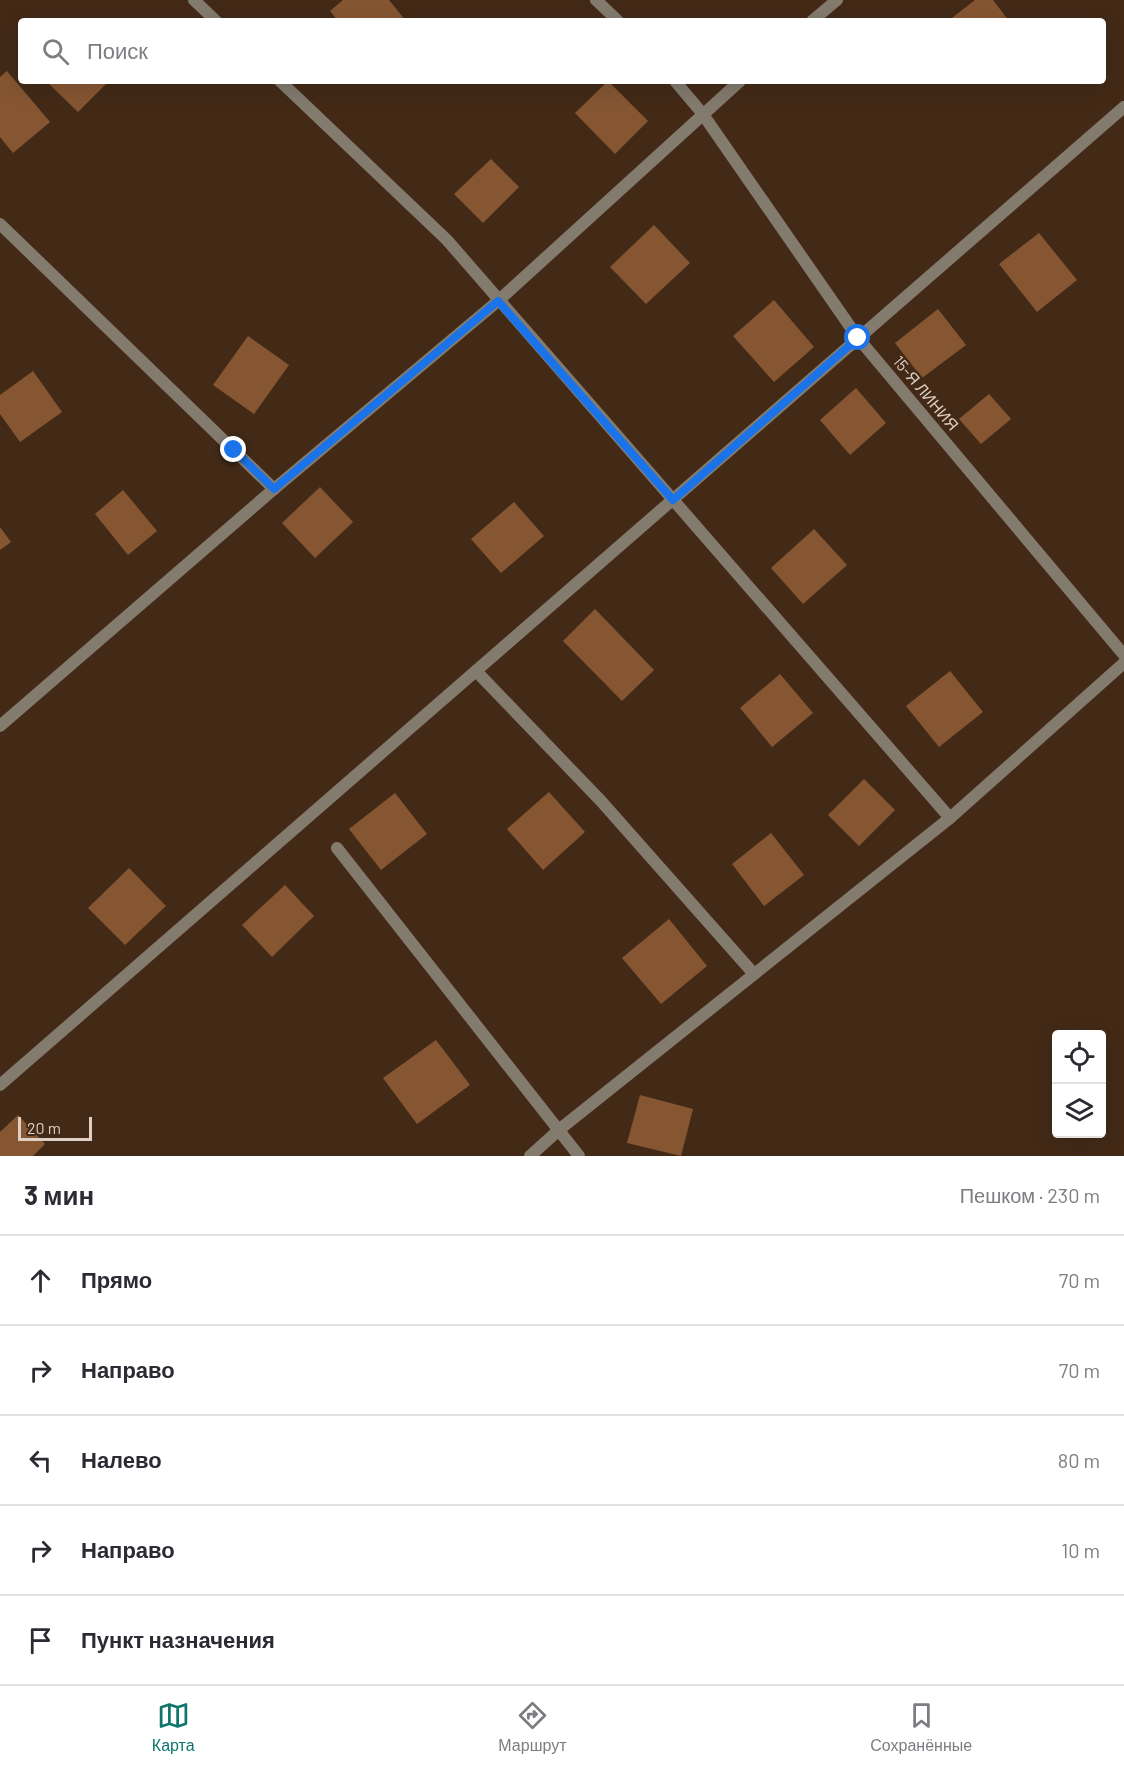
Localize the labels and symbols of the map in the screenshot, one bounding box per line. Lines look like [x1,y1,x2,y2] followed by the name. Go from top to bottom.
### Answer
[844,324,870,350] route start
[890,352,963,434] street label: 15-Я ЛИНИЯ
[220,436,246,462] route end
[18,1114,92,1142] scale bar

